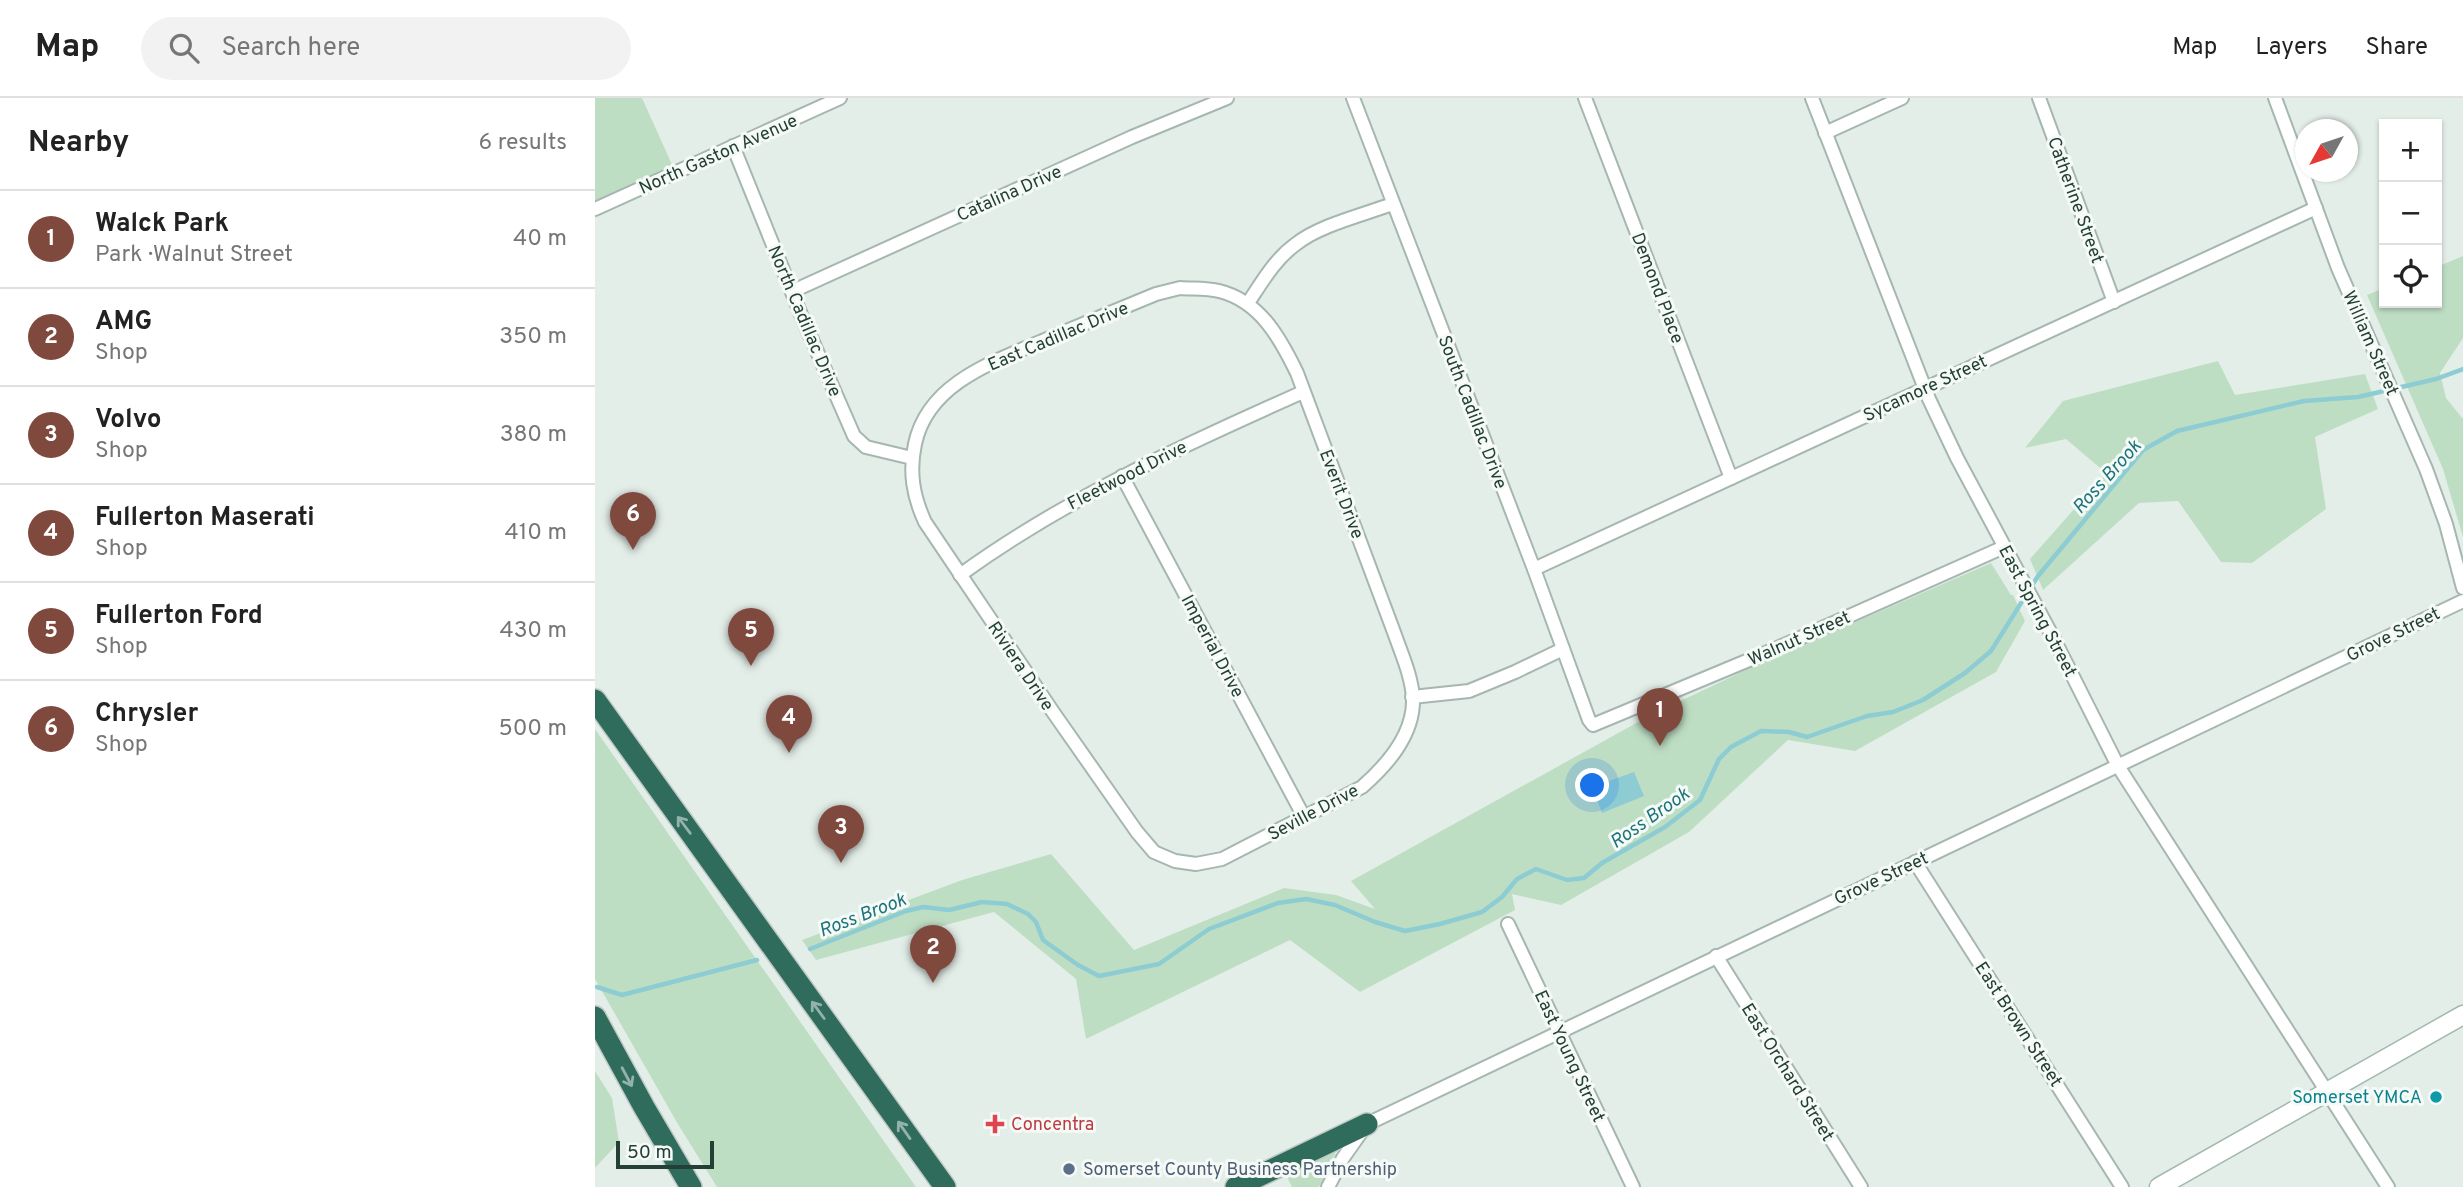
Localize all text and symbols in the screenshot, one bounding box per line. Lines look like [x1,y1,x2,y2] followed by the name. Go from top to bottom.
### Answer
[141,17,631,80] search box
[35,27,99,69] text: Map
[165,29,203,67] icon: search
[221,32,360,65] text: Search here
[2172,33,2217,63] text: Map
[2255,33,2327,63] text: Layers
[2365,33,2428,63] text: Share
[636,110,802,201] street label: North Gaston Avenue
[2295,119,2358,182] north arrow
[2379,119,2442,308] map controls
[2379,119,2442,182] button: +
[28,125,129,162] text: Nearby
[479,129,567,158] text: 6 results
[2041,134,2108,267] street label: Catherine Street
[953,161,1066,228] street label: Catalina Drive
[2379,182,2442,245] button: −
[95,208,229,241] text: Walck Park
[46,225,56,254] text: 1
[513,225,567,254] text: 40 m
[1625,230,1688,347] street label: Demond Place
[95,241,293,270] text: Park · Walnut Street
[761,243,846,401] street label: North Cadillac Drive
[2379,245,2442,308] button: locate
[2336,288,2403,400] street label: William Street
[985,297,1132,377] street label: East Cadillac Drive
[95,306,152,339] text: AMG
[44,323,58,352] text: 2
[499,323,567,352] text: 350 m
[1432,333,1511,493] street label: South Cadillac Drive
[95,339,148,368] text: Shop
[1860,351,1991,428] street label: Sycamore Street
[95,404,162,437] text: Volvo
[44,421,58,450] text: 3
[500,421,567,450] text: 380 m
[2068,435,2147,519] water label: Ross Brook
[1064,436,1191,516] street label: Fleetwood Drive
[95,437,148,466] text: Shop
[1313,447,1368,543] street label: Everit Drive
[610,492,656,550] pin: 6
[95,502,315,535] text: Fullerton Maserati
[44,519,58,548] text: 4
[504,519,567,548] text: 410 m
[95,535,148,564] text: Shop
[1992,542,2081,682] street label: East Spring Street
[1175,591,1248,702] street label: Imperial Drive
[95,600,263,633] text: Fullerton Ford
[2343,603,2444,668] street label: Grove Street
[1745,607,1854,672] street label: Walnut Street
[728,608,774,666] pin: 5
[44,617,58,646] text: 5
[499,617,567,646] text: 430 m
[981,618,1058,716] street label: Riviera Drive
[95,633,148,662] text: Shop
[1637,688,1683,746] pin: 1
[766,695,812,753] pin: 4
[95,698,198,731] text: Chrysler
[44,715,58,744] text: 6
[499,715,567,744] text: 500 m
[95,731,148,760] text: Shop
[1575,768,1609,802] your location
[1264,780,1363,847] street label: Seville Drive
[1606,782,1695,855] water label: Ross Brook
[818,805,864,863] pin: 3
[677,817,692,835] one-way arrow
[1831,847,1932,911] street label: Grove Street
[816,888,910,943] water label: Ross Brook
[910,925,956,983] pin: 2
[1969,958,2067,1092] street label: East Brown Street
[1528,987,1609,1126] street label: East Young Street
[1735,999,1839,1146] street label: East Orchard Street
[810,1001,825,1020] one-way arrow
[621,1066,635,1086] one-way arrow
[2292,1087,2422,1110] place label: Somerset YMCA
[2428,1089,2444,1105] marker: Somerset YMCA
[985,1114,1005,1134] marker: Concentra
[1011,1114,1094,1137] place label: Concentra
[897,1121,912,1140] one-way arrow
[616,1138,714,1170] scale bar
[627,1141,672,1165] text: 50 m
[1083,1159,1397,1182] place label: Somerset County Business Partnership
[1061,1161,1077,1177] marker: Somerset County Business Partnership

